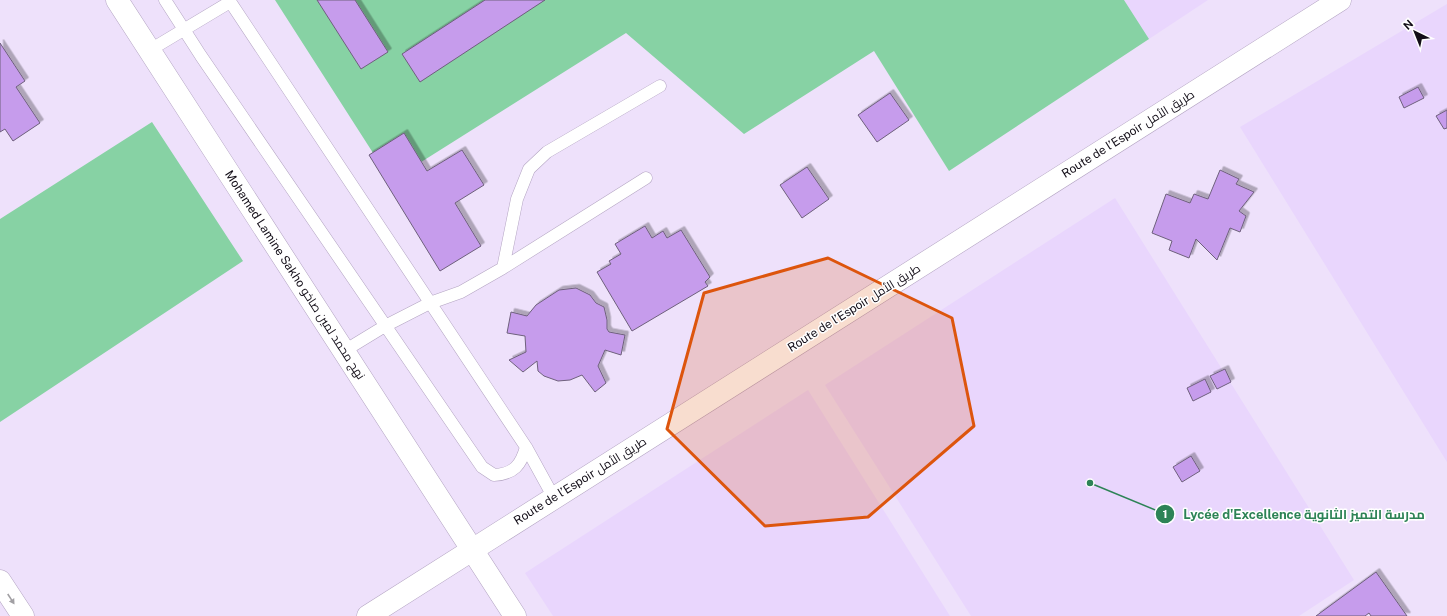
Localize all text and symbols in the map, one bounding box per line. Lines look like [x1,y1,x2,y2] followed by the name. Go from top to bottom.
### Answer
[1395,12,1435,52] north arrow
[1401,17,1415,32] text: N
[1059,87,1197,181] street label: Route de l’Espoir طريق الأمل
[221,168,368,383] street label: Mohamed Lamine Sakho نهج محمد لمين صاخو
[785,261,923,355] street label: Route de l’Espoir طريق الأمل
[511,434,649,528] street label: Route de l’Espoir طريق الأمل
[1155,502,1433,527] callout: Lycée d'Excellence مدرسة التميز الثانوية
[1162,507,1168,521] text: 1
[1183,507,1425,523] text: Lycée d'Excellence مدرسة التميز الثانوية
[8,593,15,604] one-way arrow

